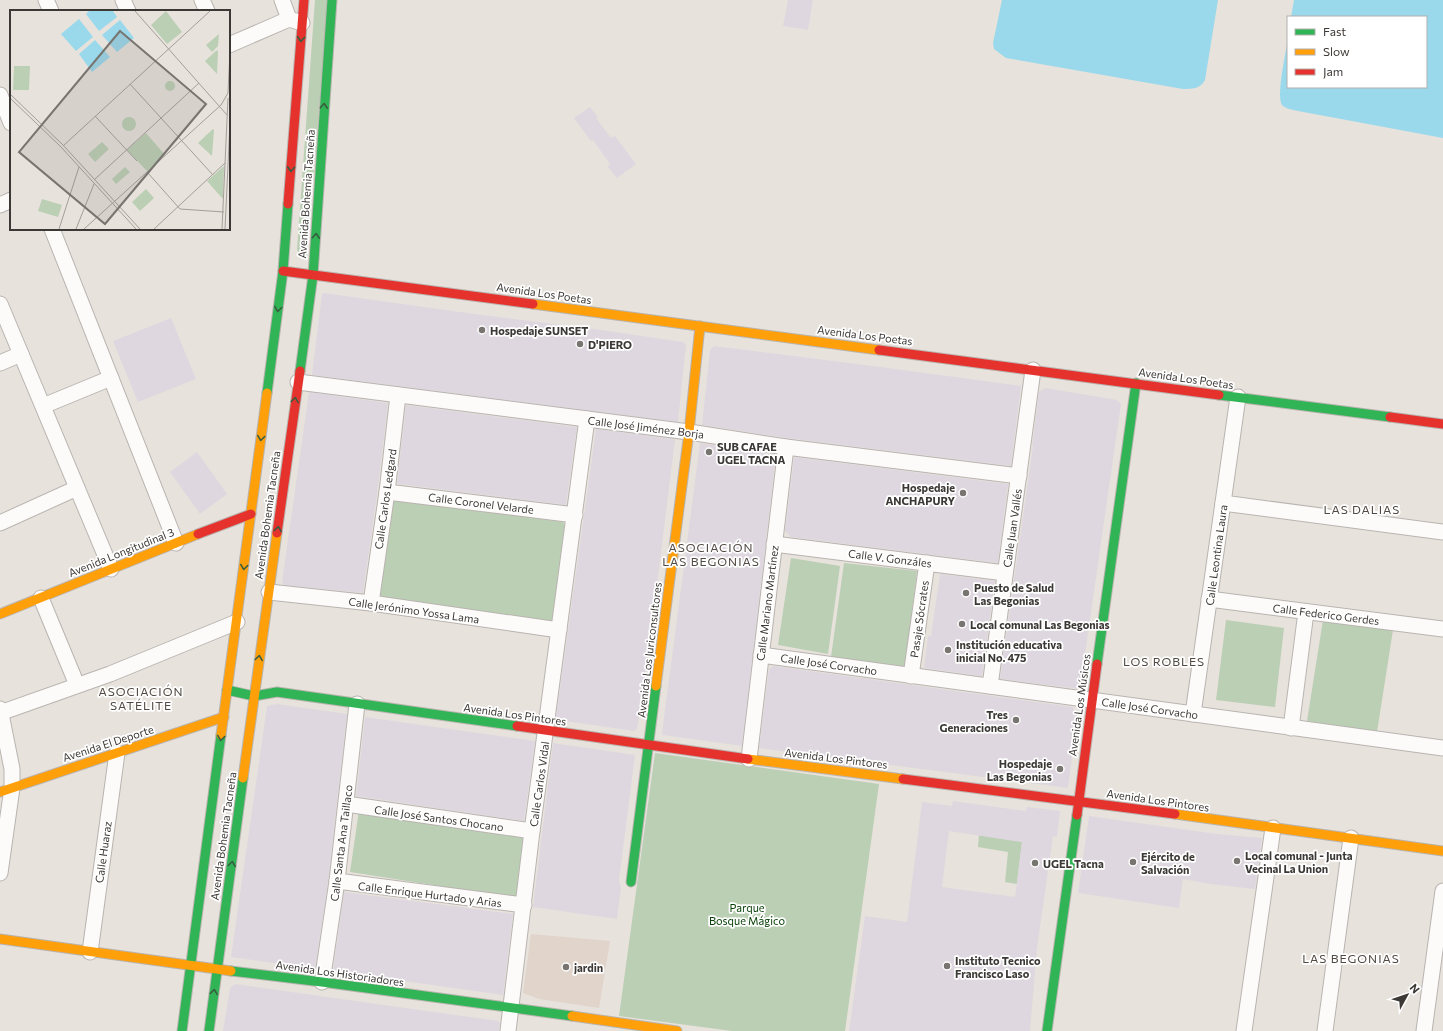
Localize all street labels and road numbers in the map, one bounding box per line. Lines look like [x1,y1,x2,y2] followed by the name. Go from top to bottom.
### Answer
[295,129,317,259] street label: Avenida Bohemia Tacneña
[496,280,592,306] street label: Avenida Los Poetas
[817,323,913,347] street label: Avenida Los Poetas
[1138,365,1234,391] street label: Avenida Los Poetas
[587,413,705,442] street label: Calle José Jiménez Borja
[372,448,398,550] street label: Calle Carlos Ledgard
[252,450,282,580] street label: Avenida Bohemia Tacneña
[1000,488,1025,568] street label: Calle Juan Vallés
[428,490,535,516] street label: Calle Coronel Velarde
[1203,504,1229,606] street label: Calle Leontina Laura
[66,525,176,579] street label: Avenida Longitudinal 3
[753,544,781,662] street label: Calle Mariano Martínez
[847,546,933,570] street label: Calle V. Gonzáles
[907,580,931,658] street label: Pasaje Sócrates
[634,581,665,719] street label: Avenida Los Juriconsultores
[348,594,480,627] street label: Calle Jerónimo Yossa Lama
[1272,601,1380,627] street label: Calle Federico Gerdes
[780,651,879,678] street label: Calle José Corvacho
[1065,653,1093,757] street label: Avenida Los Músicos
[1101,695,1200,722] street label: Calle José Corvacho
[463,700,567,728] street label: Avenida Los Pintores
[61,722,155,764] street label: Avenida El Deporte
[527,740,551,828] street label: Calle Carlos Vidal
[784,745,888,771] street label: Avenida Los Pintores
[208,771,238,901] street label: Avenida Bohemia Tacneña
[327,783,355,902] street label: Calle Santa Ana Taillaco
[1106,786,1210,814] street label: Avenida Los Pintores
[373,802,505,835] street label: Calle José Santos Chocano
[92,820,114,884] street label: Calle Huaraz
[357,879,503,909] street label: Calle Enrique Hurtado y Arias
[275,958,405,988] street label: Avenida Los Historiadores

